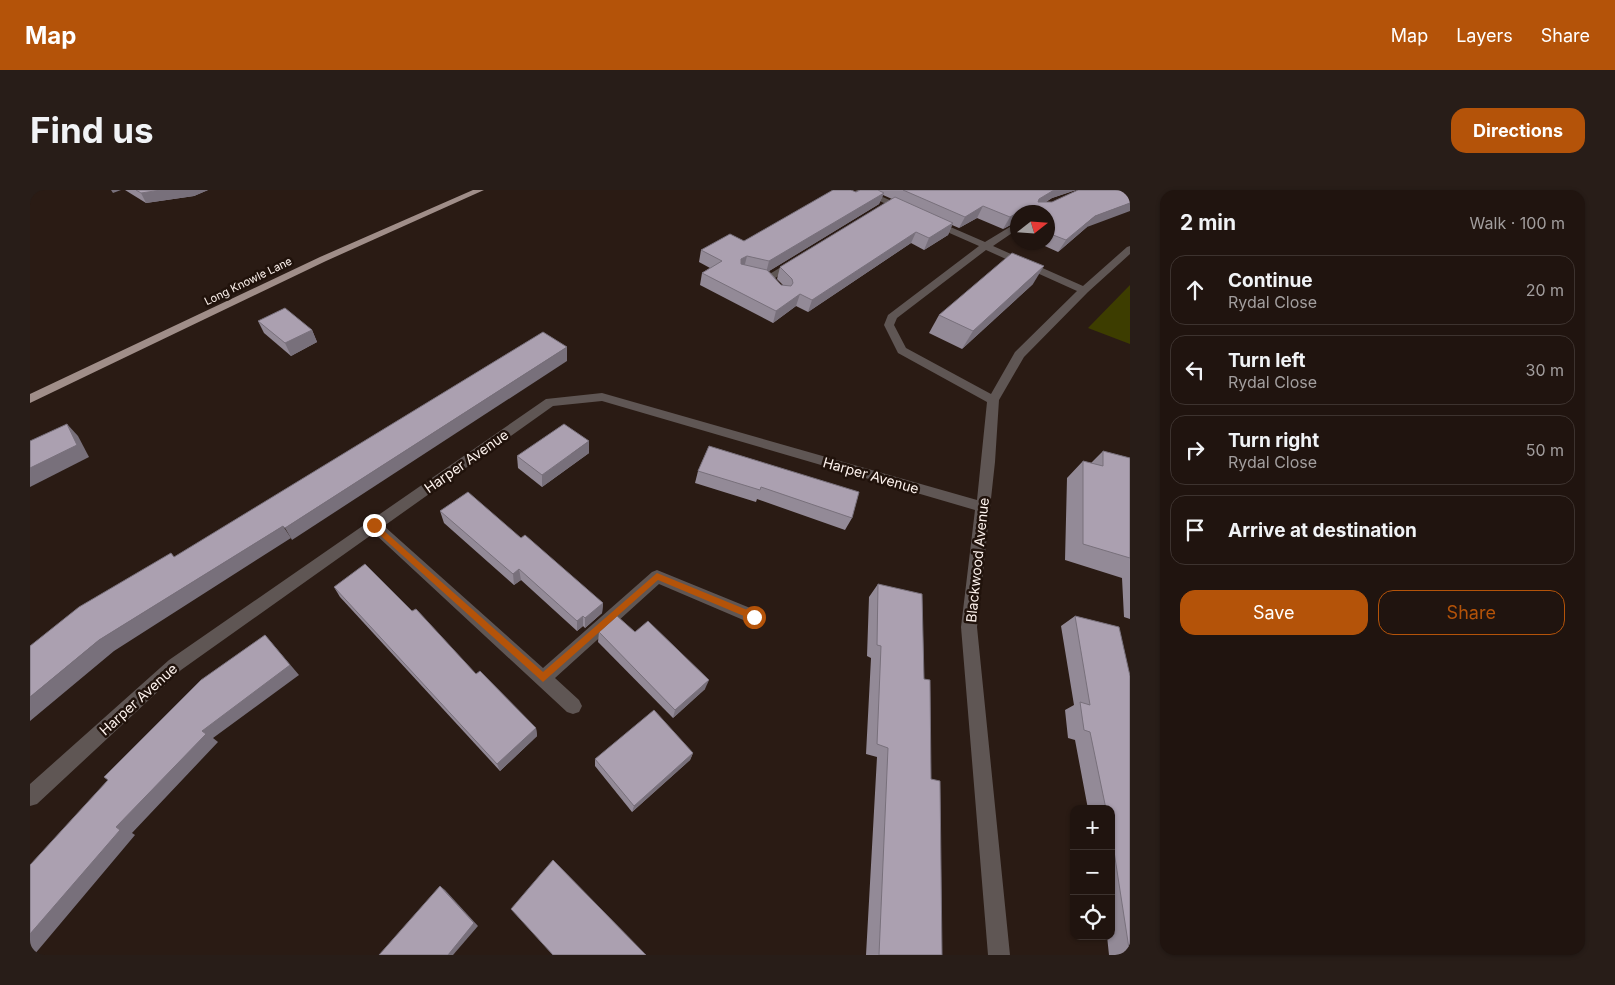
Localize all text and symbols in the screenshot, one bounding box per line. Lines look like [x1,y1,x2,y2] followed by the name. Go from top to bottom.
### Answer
[25,21,76,50] text: Map
[1391,25,1428,46] text: Map
[1456,25,1513,46] text: Layers
[1541,25,1590,46] text: Share
[1451,108,1585,153] button: Directions
[30,109,154,151] text: Find us
[1010,205,1055,250] north arrow
[1180,210,1236,235] text: 2 min
[1470,213,1565,233] text: Walk · 100 m
[202,254,294,308] street label: Long Knowle Lane
[1228,269,1313,292] text: Continue
[1181,276,1209,304] icon: ahead
[1526,280,1564,300] text: 20 m
[1228,292,1317,312] text: Rydal Close
[1228,349,1306,372] text: Turn left
[1181,356,1209,384] icon: left
[1526,360,1564,380] text: 30 m
[1228,372,1317,392] text: Rydal Close
[421,426,511,496] street label: Harper Avenue
[1228,429,1319,452] text: Turn right
[1181,436,1209,464] icon: right
[1526,440,1564,460] text: 50 m
[1228,452,1317,472] text: Rydal Close
[821,453,921,497] street label: Harper Avenue
[962,497,992,623] street label: Blackwood Avenue
[363,514,386,537] route end
[1181,516,1209,544] icon: arrive
[1228,519,1417,542] text: Arrive at destination
[1180,590,1368,635] button: Save
[1378,590,1565,635] button: Share
[743,606,766,629] route start
[96,660,180,738] street label: Harper Avenue
[1070,805,1115,940] map controls
[1070,805,1115,850] button: +
[1070,850,1115,895] button: −
[1070,895,1115,940] button: locate

